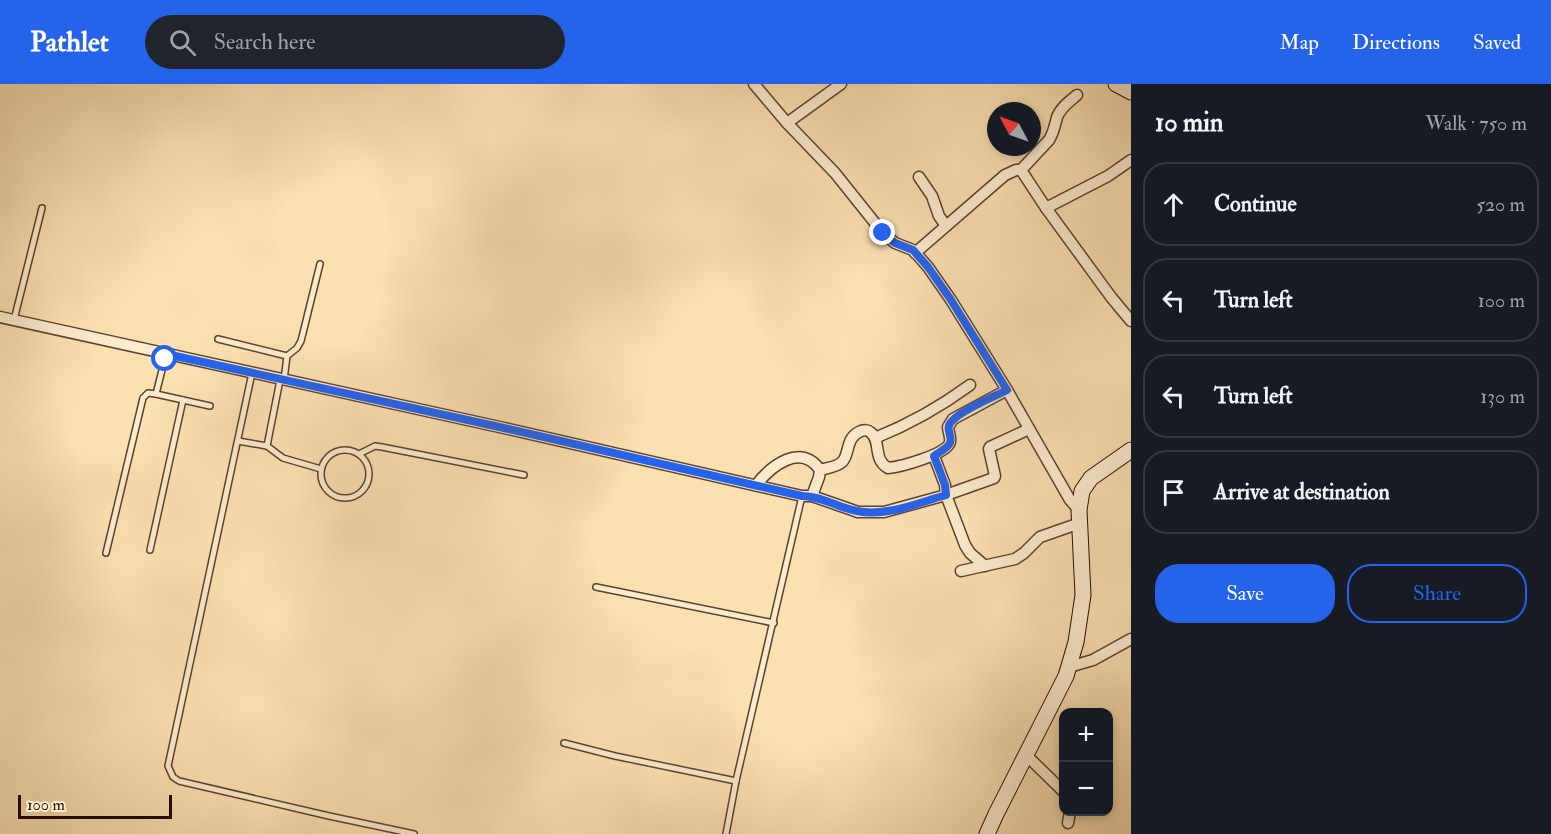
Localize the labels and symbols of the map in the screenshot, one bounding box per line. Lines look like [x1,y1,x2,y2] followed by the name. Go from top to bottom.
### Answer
[987,102,1041,156] north arrow
[869,219,895,245] route end
[151,345,177,371] route start
[18,792,172,820] scale bar

